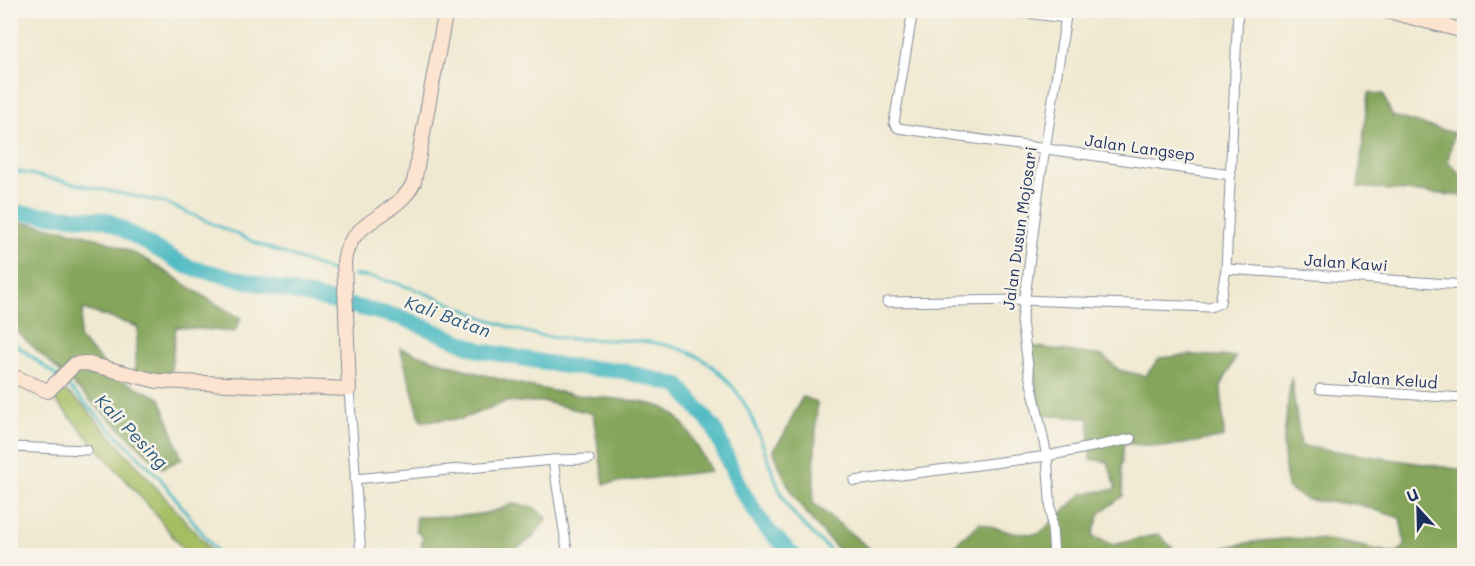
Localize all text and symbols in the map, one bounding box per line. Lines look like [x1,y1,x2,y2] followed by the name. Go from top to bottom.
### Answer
[1084,129,1196,165] street label: Jalan Langsep
[997,145,1041,311] street label: Jalan Dusun Mojosari
[1304,249,1388,275] street label: Jalan Kawi
[402,289,494,343] water label: Kali Batan
[1348,365,1438,393] street label: Jalan Kelud
[90,389,174,473] water label: Kali Pesing
[1388,479,1448,539] north arrow
[1403,483,1421,506] text: U

